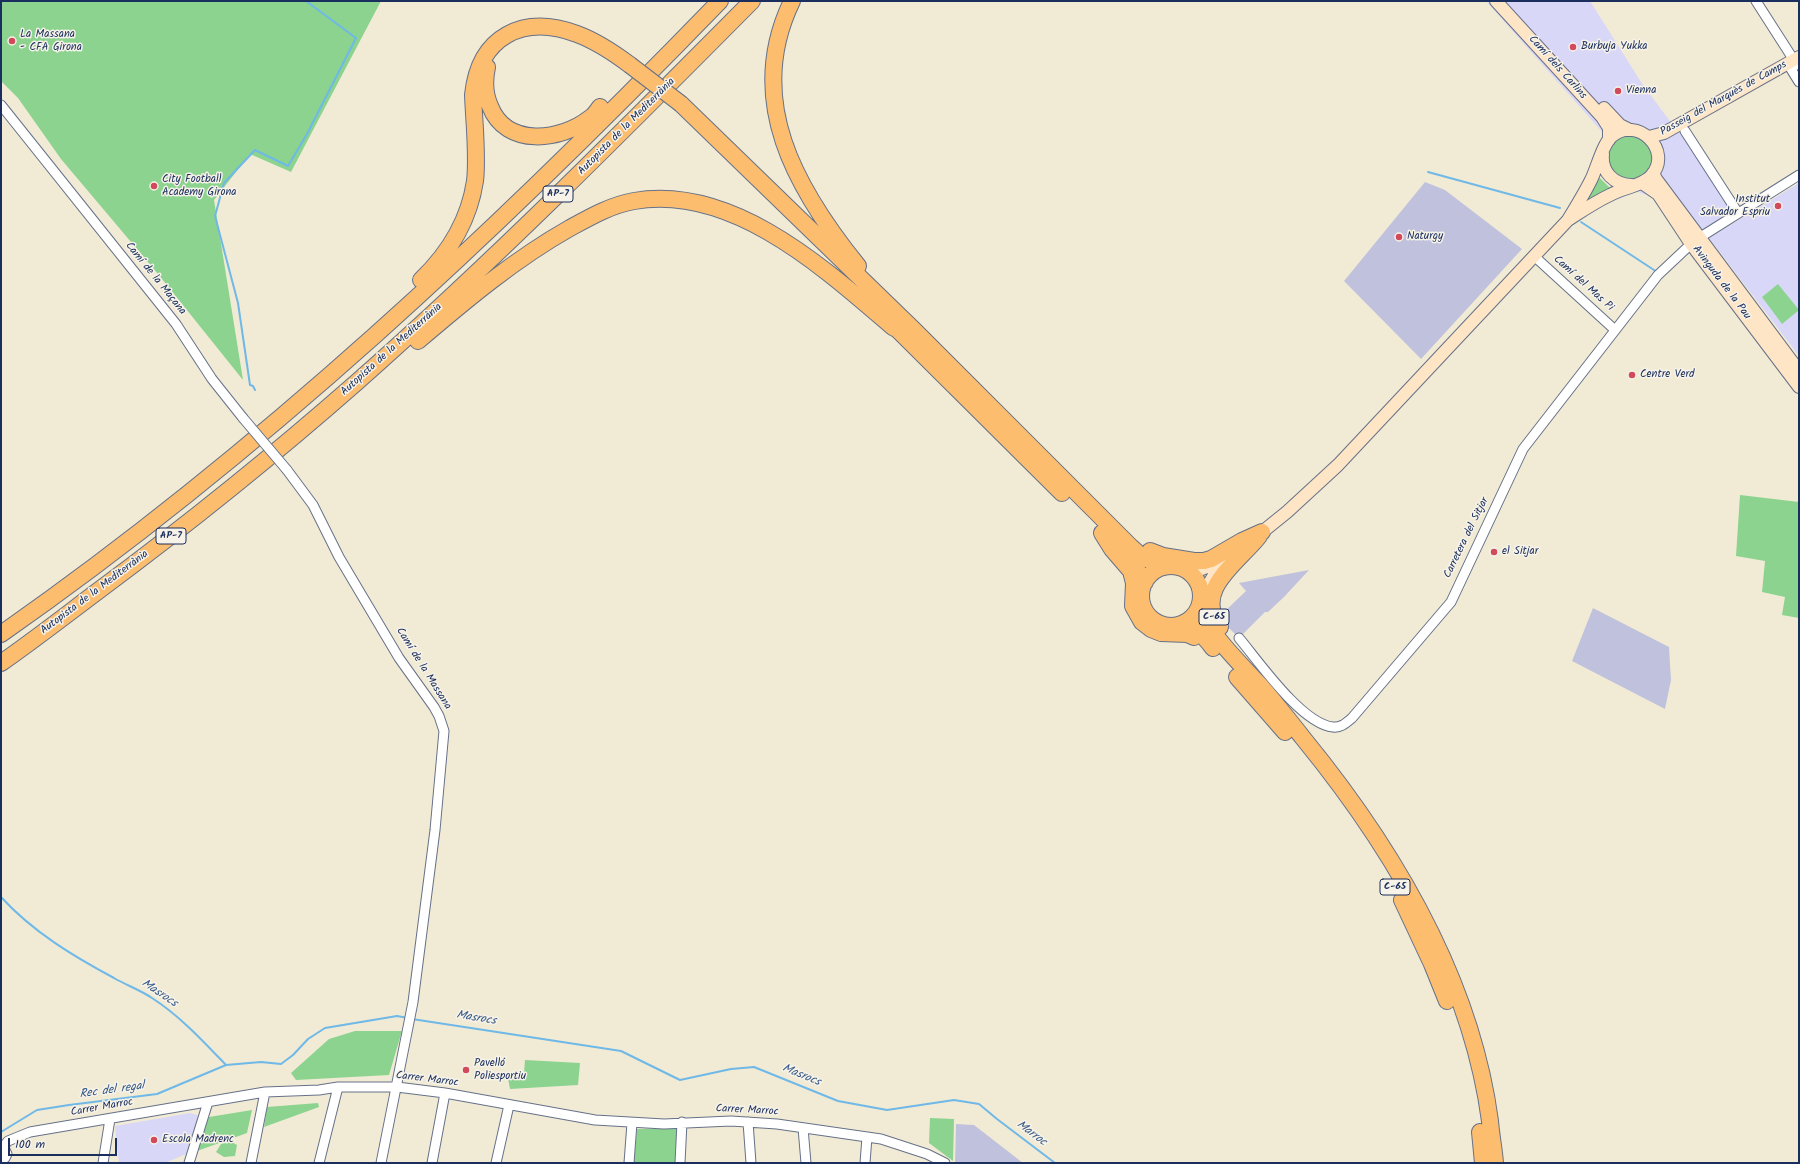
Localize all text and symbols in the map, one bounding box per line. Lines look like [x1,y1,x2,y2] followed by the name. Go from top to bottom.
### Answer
[20,28,82,54] place label: La Massana - CFA Girona
[1525,33,1589,103] street label: Camí dels Carlins
[7,36,17,46] marker: La Massana - CFA Girona
[1581,40,1647,54] place label: Burbuja Yukka
[1568,42,1578,52] marker: Burbuja Yukka
[1659,59,1789,139] street label: Passeig del Marquès de Camps
[576,76,678,178] street label: Autopista de la Mediterrània
[1626,84,1656,98] place label: Vienna
[1613,86,1623,96] marker: Vienna
[162,173,236,199] place label: City Football Academy Girona
[149,181,159,191] marker: City Football Academy Girona
[543,186,573,202] road number: AP-7
[1700,193,1770,219] place label: Institut Salvador Espriu
[1773,201,1783,211] marker: Institut Salvador Espriu
[1407,230,1443,244] place label: Naturgy
[1394,232,1404,242] marker: Naturgy
[122,240,188,318] street label: Camí de la Maçana
[1689,244,1753,322] street label: Avinguda de la Pau
[1550,253,1616,315] street label: Camí del Mas Pi
[339,301,445,399] street label: Autopista de la Mediterrània
[1640,368,1695,382] place label: Centre Verd
[1627,370,1637,380] marker: Centre Verd
[1442,495,1492,581] street label: Carretera del Sitjar
[156,528,186,544] road number: AP-7
[1502,545,1538,559] place label: el Sitjar
[1489,547,1499,557] marker: el Sitjar
[38,548,152,638] street label: Autopista de la Mediterrània
[1199,609,1229,625] road number: C-65
[392,626,454,712] street label: Camí de la Massana
[1380,879,1410,895] road number: C-65
[138,977,180,1011] water label: Masrocs
[455,1009,497,1029] water label: Masrocs
[474,1057,526,1083] place label: Pavelló Poliesportiu
[780,1062,822,1090] water label: Masrocs
[461,1065,471,1075] marker: Pavelló Poliesportiu
[395,1070,459,1090] street label: Carrer Marroc
[79,1079,145,1103] water label: Rec del regal
[70,1096,134,1120] street label: Carrer Marroc
[715,1103,779,1119] street label: Carrer Marroc
[1013,1118,1049,1150] water label: Marroc
[10,1130,119,1156] scale bar
[162,1133,234,1147] place label: Escola Madrenc
[15,1135,45,1154] text: 100 m
[149,1135,159,1145] marker: Escola Madrenc

